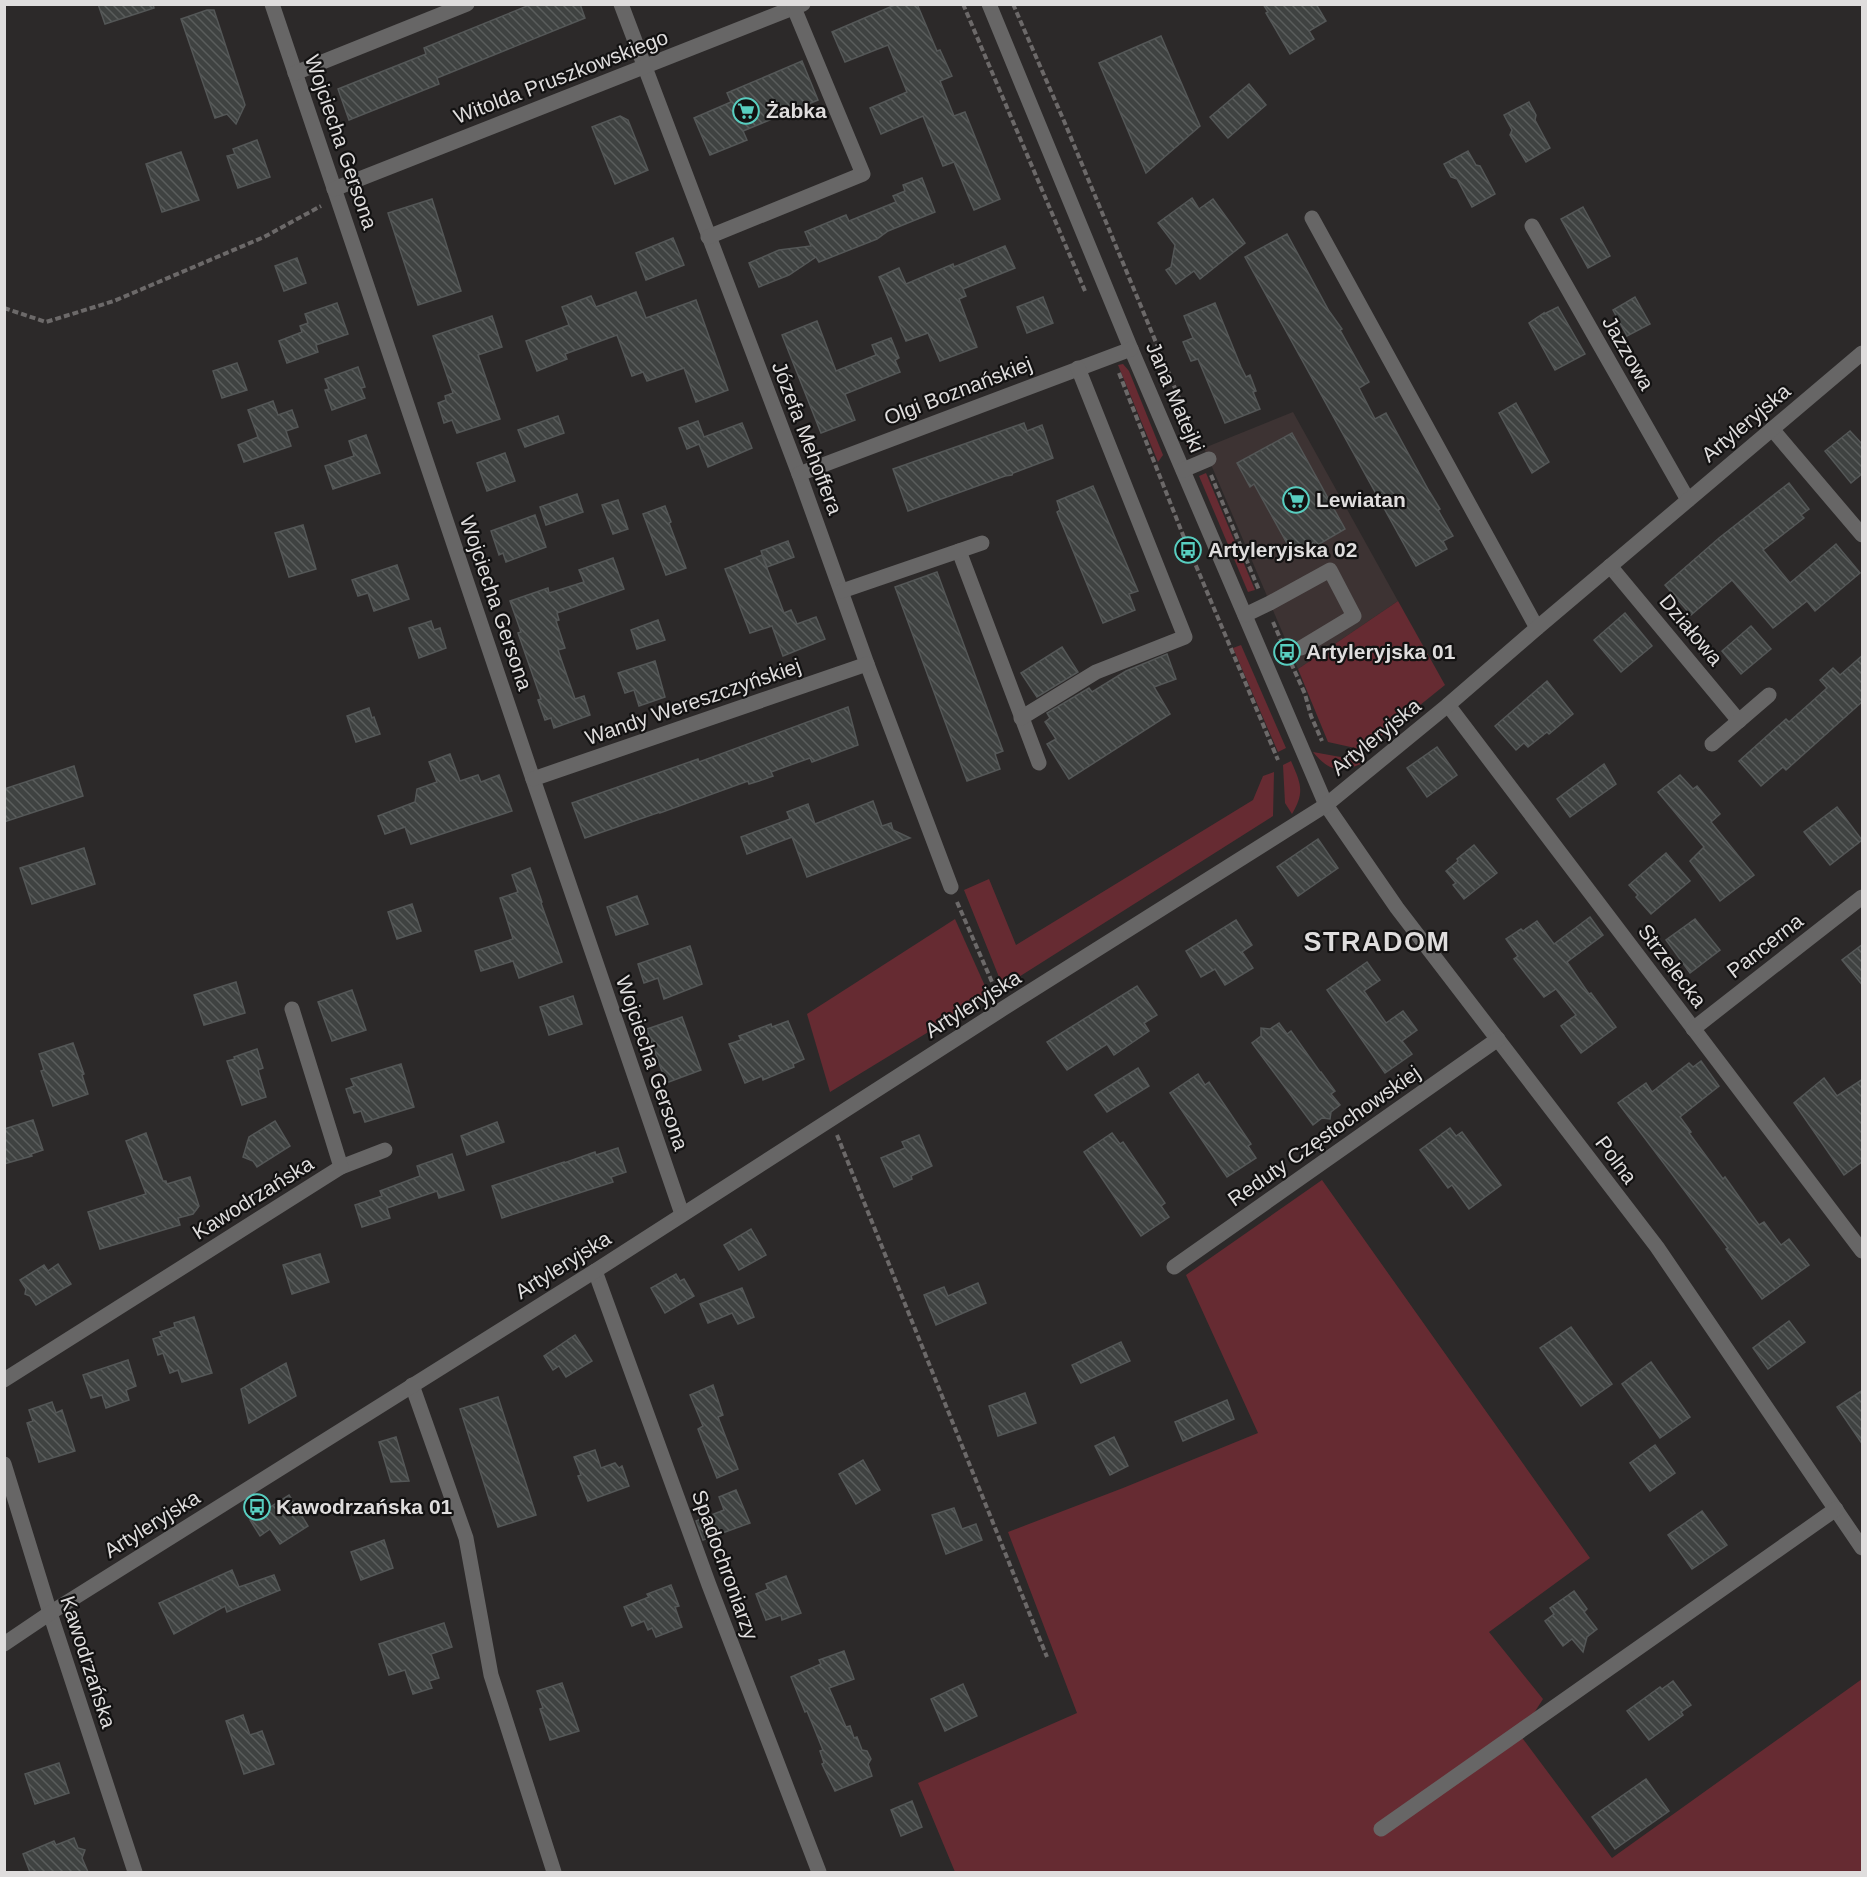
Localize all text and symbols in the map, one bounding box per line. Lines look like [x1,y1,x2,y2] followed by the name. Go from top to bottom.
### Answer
[450,25,671,128] street label: Witolda Pruszkowskiego
[301,52,382,232] street label: Wojciecha Gersona
[731,96,761,126] supermarket icon: Żabka
[766,99,827,122] place label: Żabka
[1598,312,1659,394] street label: Jazzowa
[1142,338,1209,456] street label: Jana Matejki
[881,352,1035,429] street label: Olgi Boznańskiej
[768,358,847,518] street label: Józefa Mehoffera
[1697,379,1795,466] street label: Artyleryjska
[1281,485,1311,515] supermarket icon: Lewiatan
[1316,488,1406,511] place label: Lewiatan
[456,513,537,693] street label: Wojciecha Gersona
[1173,535,1203,565] bus stop icon: Artyleryjska 02
[1208,538,1357,561] place label: Artyleryjska 02
[1655,590,1728,670] street label: Działowa
[1272,637,1302,667] bus stop icon: Artyleryjska 01
[1306,640,1456,663] place label: Artyleryjska 01
[582,654,804,749] street label: Wandy Wereszczyńskiej
[1326,693,1425,780] street label: Artyleryjska
[1722,909,1807,982] street label: Pancerna
[1634,920,1711,1012] street label: Strzelecka
[1304,927,1451,957] district label: STRADOM
[921,965,1025,1042] street label: Artyleryjska
[612,973,693,1153] street label: Wojciecha Gersona
[1223,1061,1424,1211] street label: Reduty Częstochowskiej
[1591,1131,1642,1188] street label: Polna
[188,1151,318,1244] street label: Kawodrzańska
[511,1226,615,1303] street label: Artyleryjska
[100,1485,204,1562] street label: Artyleryjska
[688,1487,763,1643] street label: Spadochroniarzy
[242,1492,272,1522] bus stop icon: Kawodrzańska 01
[276,1495,453,1518] place label: Kawodrzańska 01
[56,1593,121,1731] street label: Kawodrzańska

